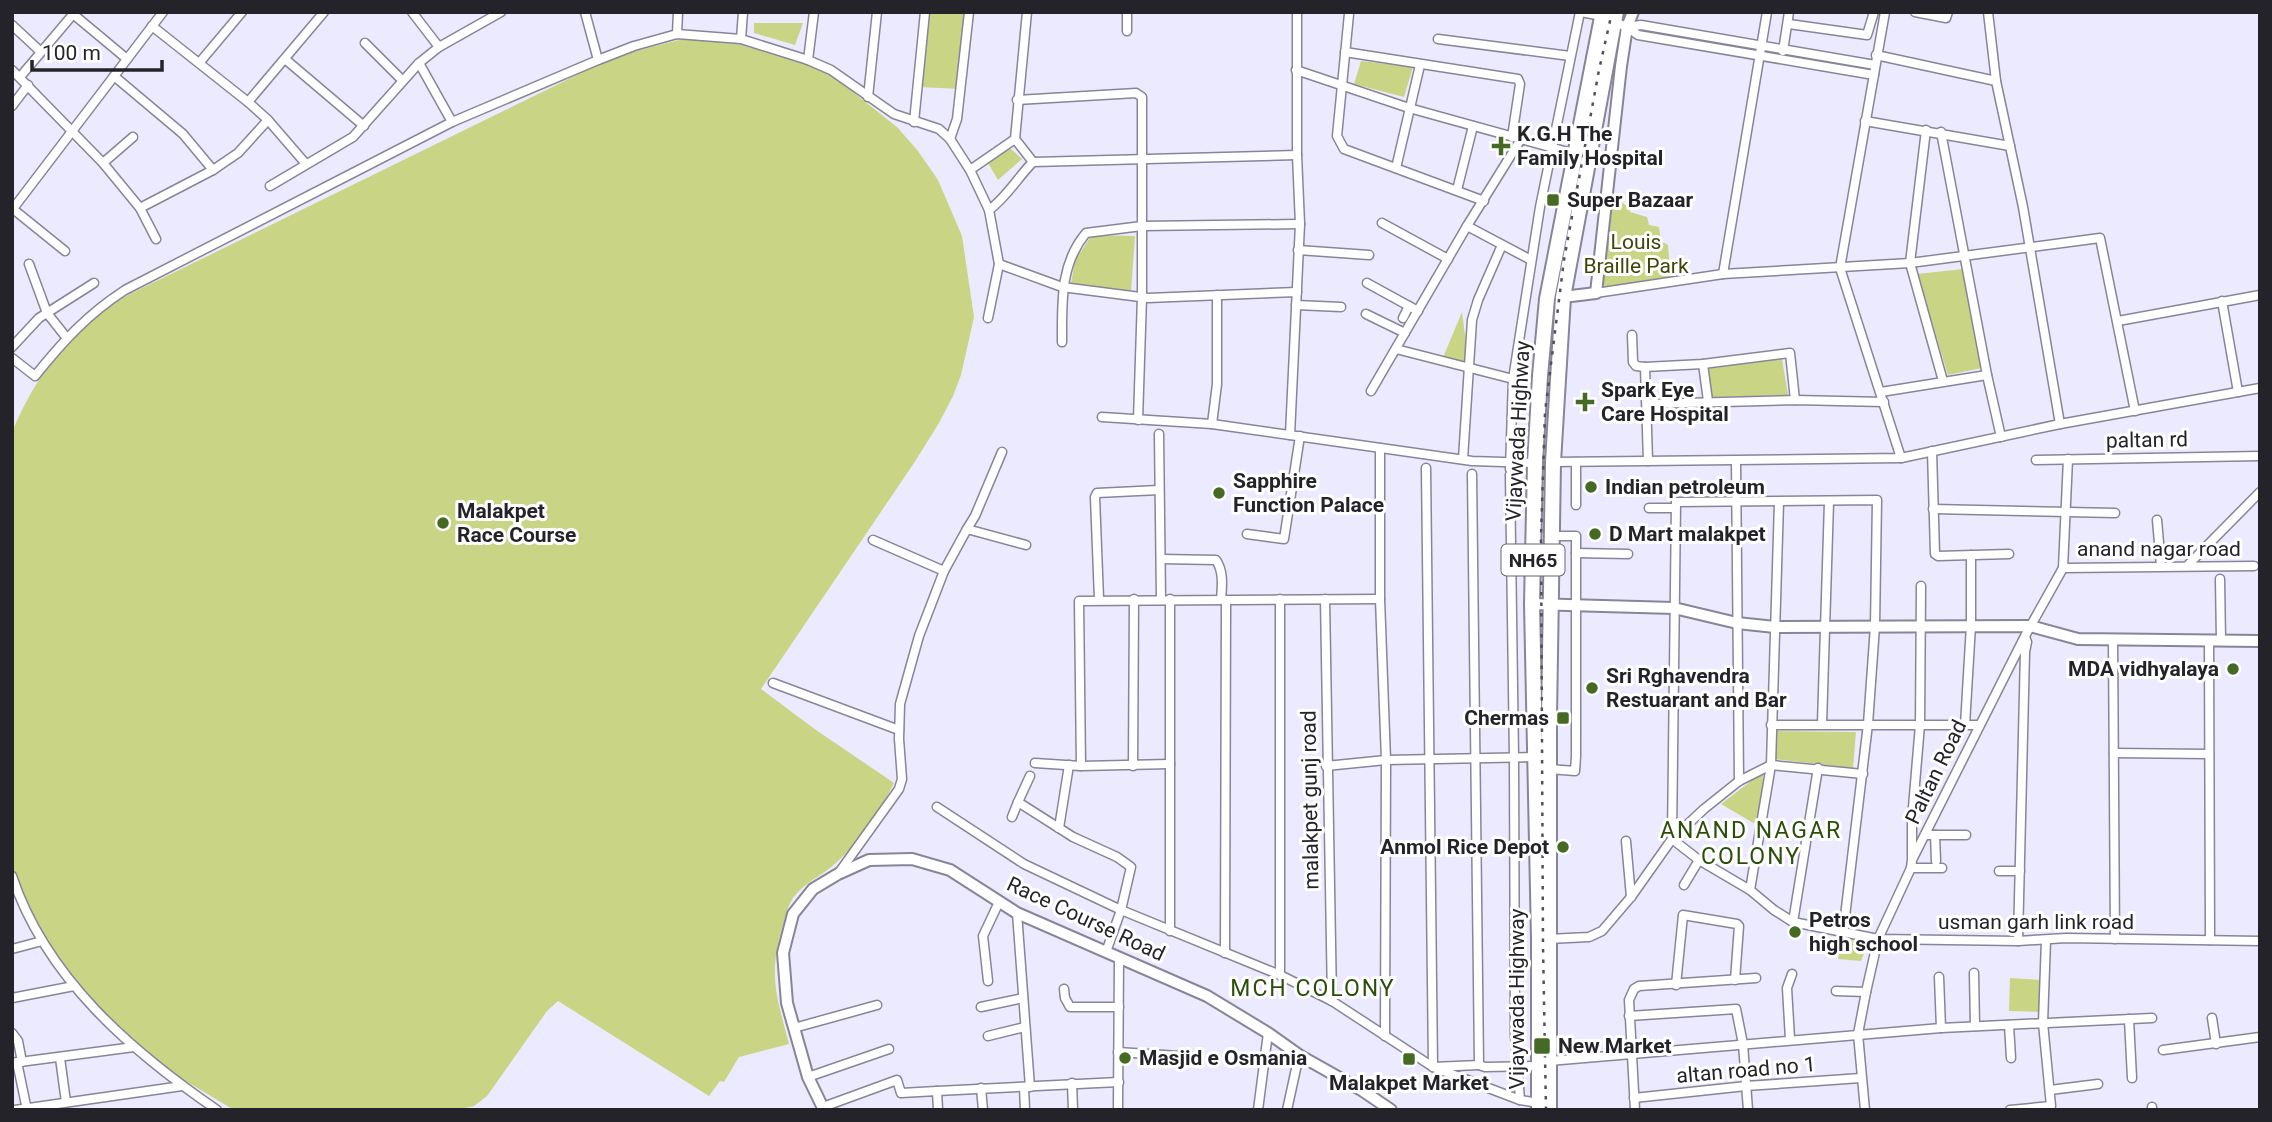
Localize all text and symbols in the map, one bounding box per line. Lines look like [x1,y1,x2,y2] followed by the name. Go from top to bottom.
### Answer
[32,28,161,72] scale bar
[42,41,101,65] text: 100 m
[1517,122,1663,170] place label: K.G.H The Family Hospital
[1491,136,1511,156] marker: K.G.H The Family Hospital
[1567,188,1694,212] place label: Super Bazaar
[1545,192,1561,208] marker: Super Bazaar
[1583,230,1689,278] park label: Louis Braille Park
[1501,340,1535,522] street label: Vijaywada Highway
[1601,378,1729,426] place label: Spark Eye Care Hospital
[1575,392,1595,412] marker: Spark Eye Care Hospital
[2106,427,2188,453] street label: paltan rd
[1233,469,1384,517] place label: Sapphire Function Palace
[1605,475,1765,499] place label: Indian petroleum
[1583,479,1599,495] marker: Indian petroleum
[1211,485,1227,501] marker: Sapphire Function Palace
[457,499,576,547] place label: Malakpet Race Course
[435,515,451,531] marker: Malakpet Race Course
[1609,522,1766,546] place label: D Mart malakpet
[1587,526,1603,542] marker: D Mart malakpet
[2077,537,2241,561] street label: anand nagar road
[1502,544,1564,576] road number: NH65
[2068,657,2219,681] place label: MDA vidhyalaya
[2225,661,2241,677] marker: MDA vidhyalaya
[1606,664,1787,712] place label: Sri Rghavendra Restuarant and Bar
[1584,680,1600,696] marker: Sri Rghavendra Restuarant and Bar
[1464,706,1549,730] place label: Chermas
[1296,710,1324,890] street label: malakpet gunj road
[1555,710,1571,726] marker: Chermas
[1900,716,1972,828] street label: Paltan Road
[1660,817,1842,870] district label: ANAND NAGAR COLONY
[1380,835,1549,859] place label: Anmol Rice Depot
[1555,839,1571,855] marker: Anmol Rice Depot
[1003,872,1169,966] street label: Race Course Road
[1809,908,1918,956] place label: Petros high school
[1505,909,1529,1089] street label: Vijaywada Highway
[1938,910,2134,934] street label: usman garh link road
[1787,924,1803,940] marker: Petros high school
[1230,975,1396,1002] district label: MCH COLONY
[1558,1034,1672,1058] place label: New Market
[1532,1036,1552,1056] marker: New Market
[1139,1046,1307,1070] place label: Masjid e Osmania
[1117,1050,1133,1066] marker: Masjid e Osmania
[1401,1051,1417,1067] marker: Malakpet Market
[1675,1052,1817,1088] street label: altan road no 1
[1329,1071,1489,1095] place label: Malakpet Market

